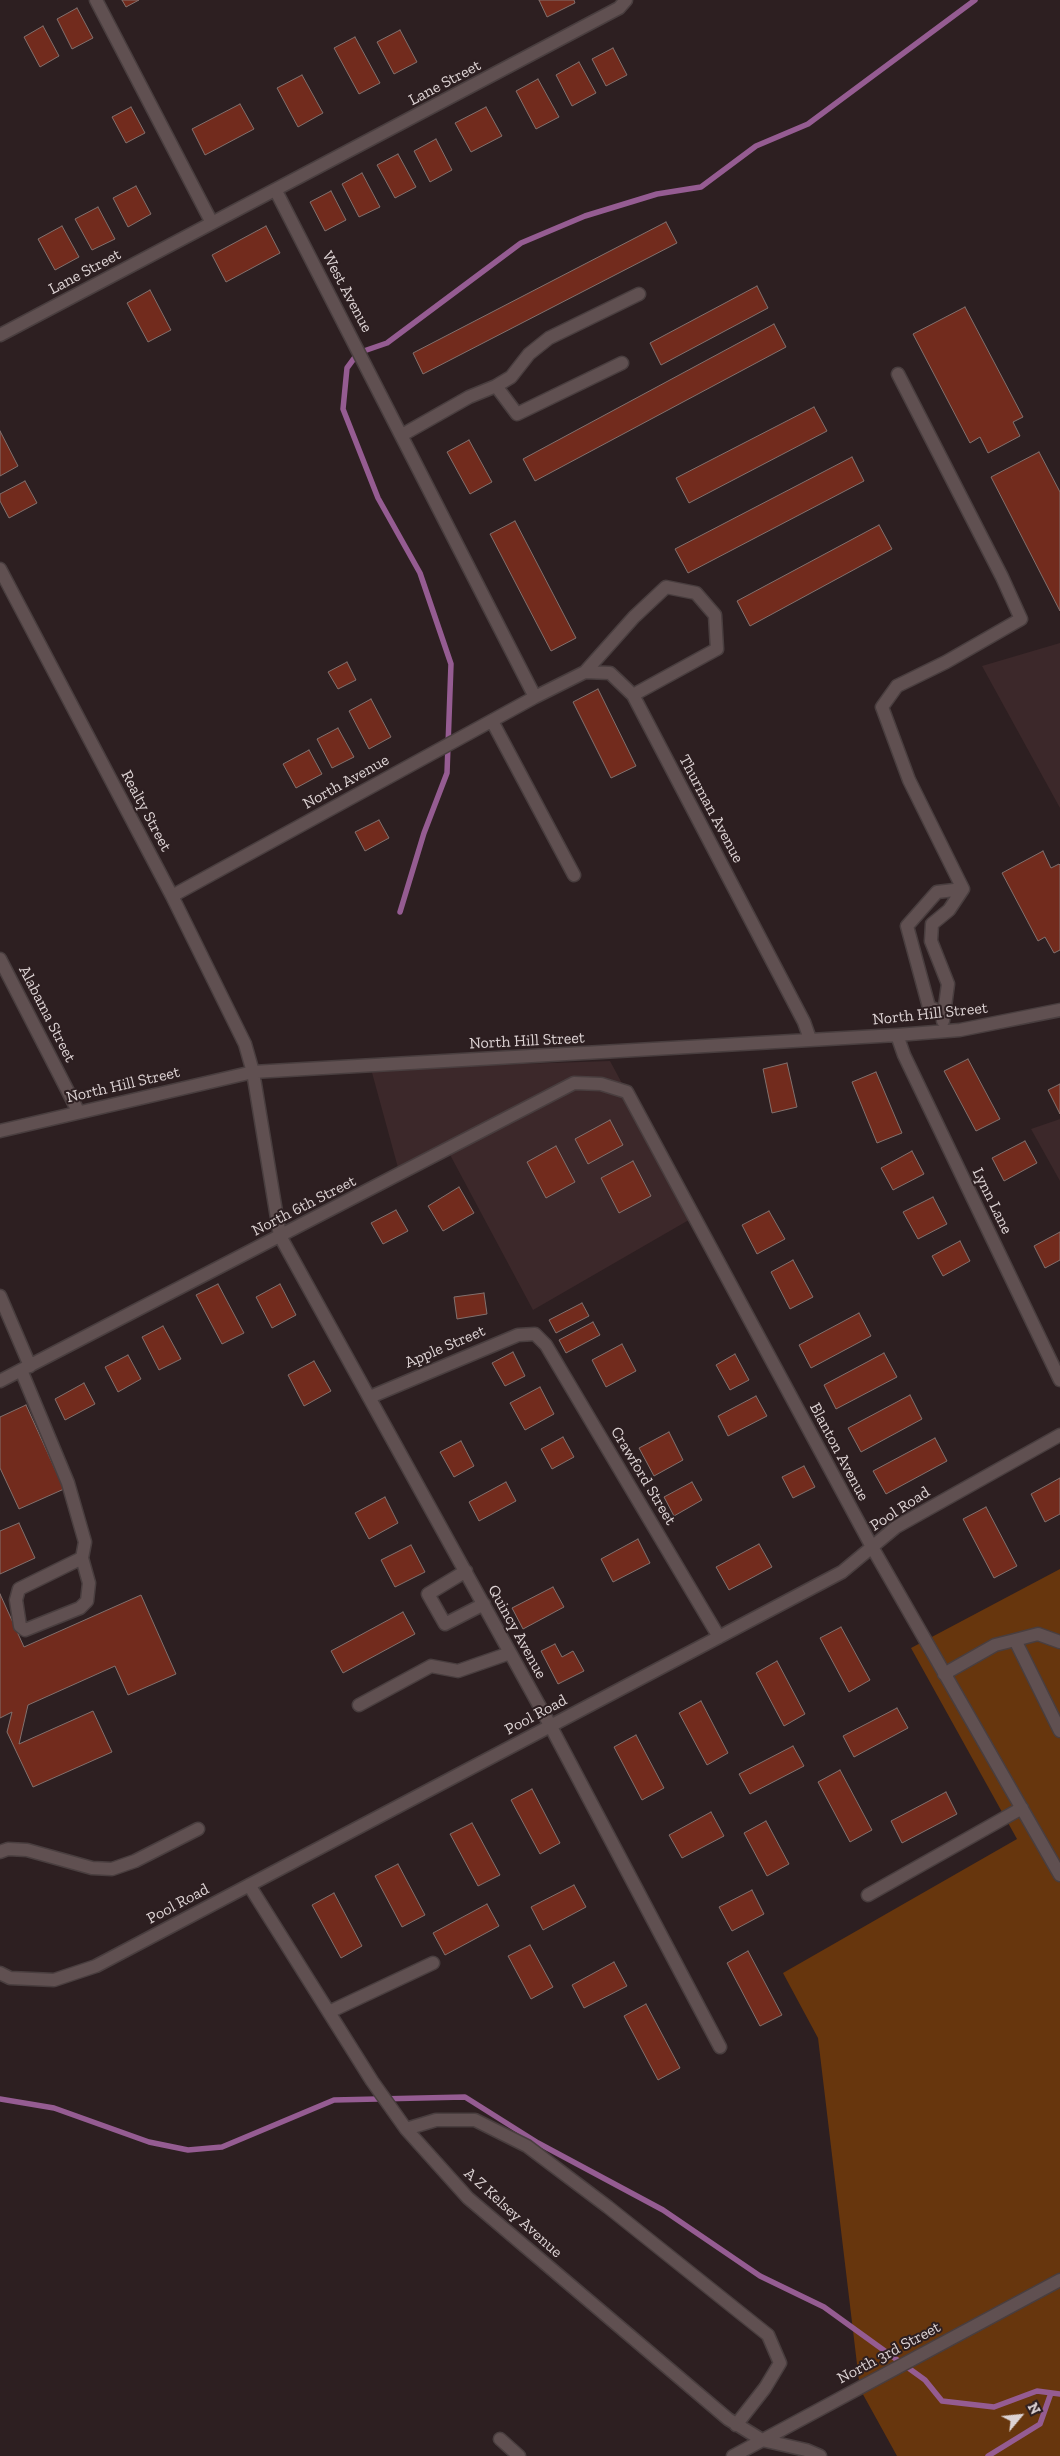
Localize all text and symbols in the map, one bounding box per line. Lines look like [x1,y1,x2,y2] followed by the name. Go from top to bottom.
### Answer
[406,56,484,110] street label: Lane Street
[46,245,124,299] street label: Lane Street
[318,248,376,336] street label: West Avenue
[300,750,392,814] street label: North Avenue
[674,752,748,866] street label: Thurman Avenue
[117,767,175,855] street label: Realty Street
[14,962,80,1066] street label: Alabama Street
[871,998,989,1030] street label: North Hill Street
[469,1028,585,1054] street label: North Hill Street
[64,1063,182,1107] street label: North Hill Street
[968,1165,1016,1237] street label: Lynn Lane
[249,1172,359,1240] street label: North 6th Street
[402,1321,488,1373] street label: Apple Street
[805,1400,873,1504] street label: Blanton Avenue
[606,1423,680,1529] street label: Crawford Street
[866,1483,934,1535] street label: Pool Road
[483,1582,551,1682] street label: Quincy Avenue
[502,1691,570,1739] street label: Pool Road
[144,1880,212,1928] street label: Pool Road
[460,2164,566,2262] street label: A Z Kelsey Avenue
[834,2318,944,2388] street label: North 3rd Street
[995,2391,1045,2441] north arrow
[1024,2400,1044,2417] text: N

